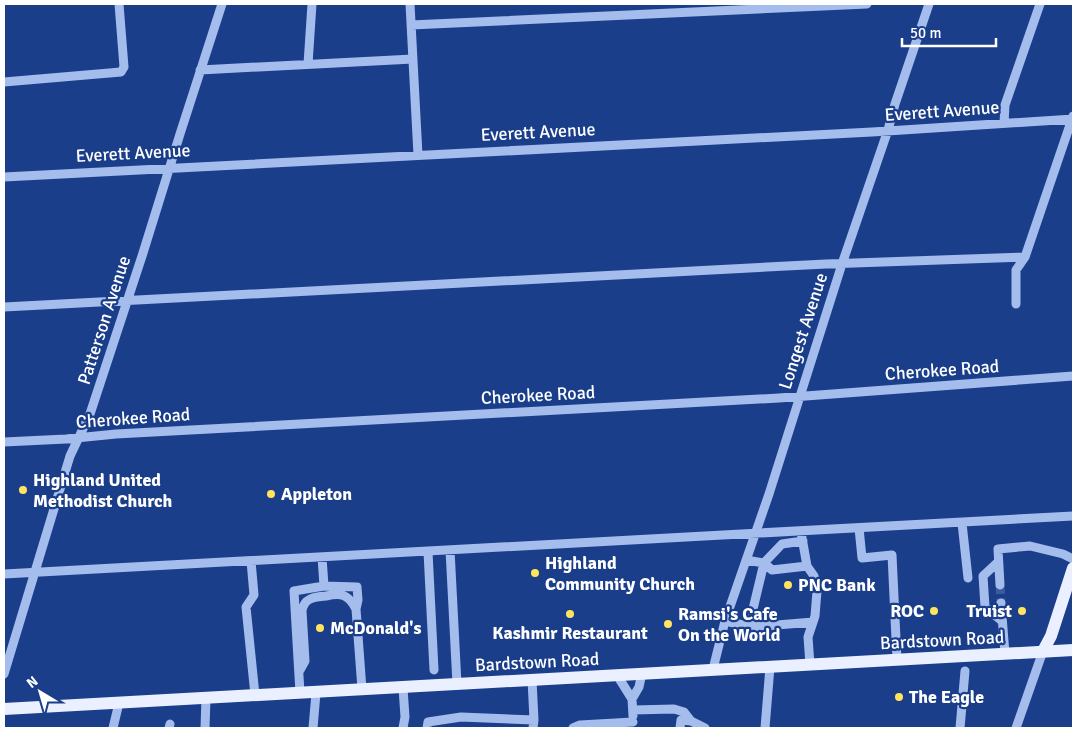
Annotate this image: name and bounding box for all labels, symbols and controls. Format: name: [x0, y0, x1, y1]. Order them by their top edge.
scale bar: [902, 15, 996, 47]
text: 50 m: [910, 24, 941, 42]
street label: Everett Avenue: [884, 96, 1000, 126]
street label: Everett Avenue: [480, 118, 596, 146]
street label: Everett Avenue: [75, 139, 191, 167]
street label: Patterson Avenue: [73, 253, 135, 387]
street label: Longest Avenue: [774, 270, 832, 392]
street label: Cherokee Road: [884, 355, 1000, 385]
street label: Cherokee Road: [480, 381, 596, 409]
street label: Cherokee Road: [75, 403, 191, 433]
place label: Highland United Methodist Church: [33, 469, 173, 512]
place label: Appleton: [281, 483, 352, 505]
marker: Highland United Methodist Church: [17, 484, 29, 496]
marker: Appleton: [265, 488, 277, 500]
place label: Highland Community Church: [545, 552, 695, 595]
marker: Highland Community Church: [529, 567, 541, 579]
place label: PNC Bank: [798, 574, 876, 596]
marker: PNC Bank: [782, 579, 794, 591]
place label: ROC: [890, 600, 924, 622]
place label: Truist: [967, 600, 1012, 622]
place label: Ramsi's Cafe On the World: [678, 603, 781, 646]
marker: ROC: [928, 605, 940, 617]
marker: Truist: [1016, 605, 1028, 617]
marker: Kashmir Restaurant: [564, 608, 576, 620]
place label: McDonald's: [330, 617, 421, 639]
marker: Ramsi's Cafe On the World: [662, 618, 674, 630]
marker: McDonald's: [314, 622, 326, 634]
place label: Kashmir Restaurant: [492, 622, 648, 644]
street label: Bardstown Road: [879, 626, 1005, 654]
street label: Bardstown Road: [474, 648, 600, 676]
north arrow: [15, 667, 65, 717]
text: N: [23, 672, 41, 692]
place label: The Eagle: [909, 686, 984, 708]
marker: The Eagle: [893, 691, 905, 703]

